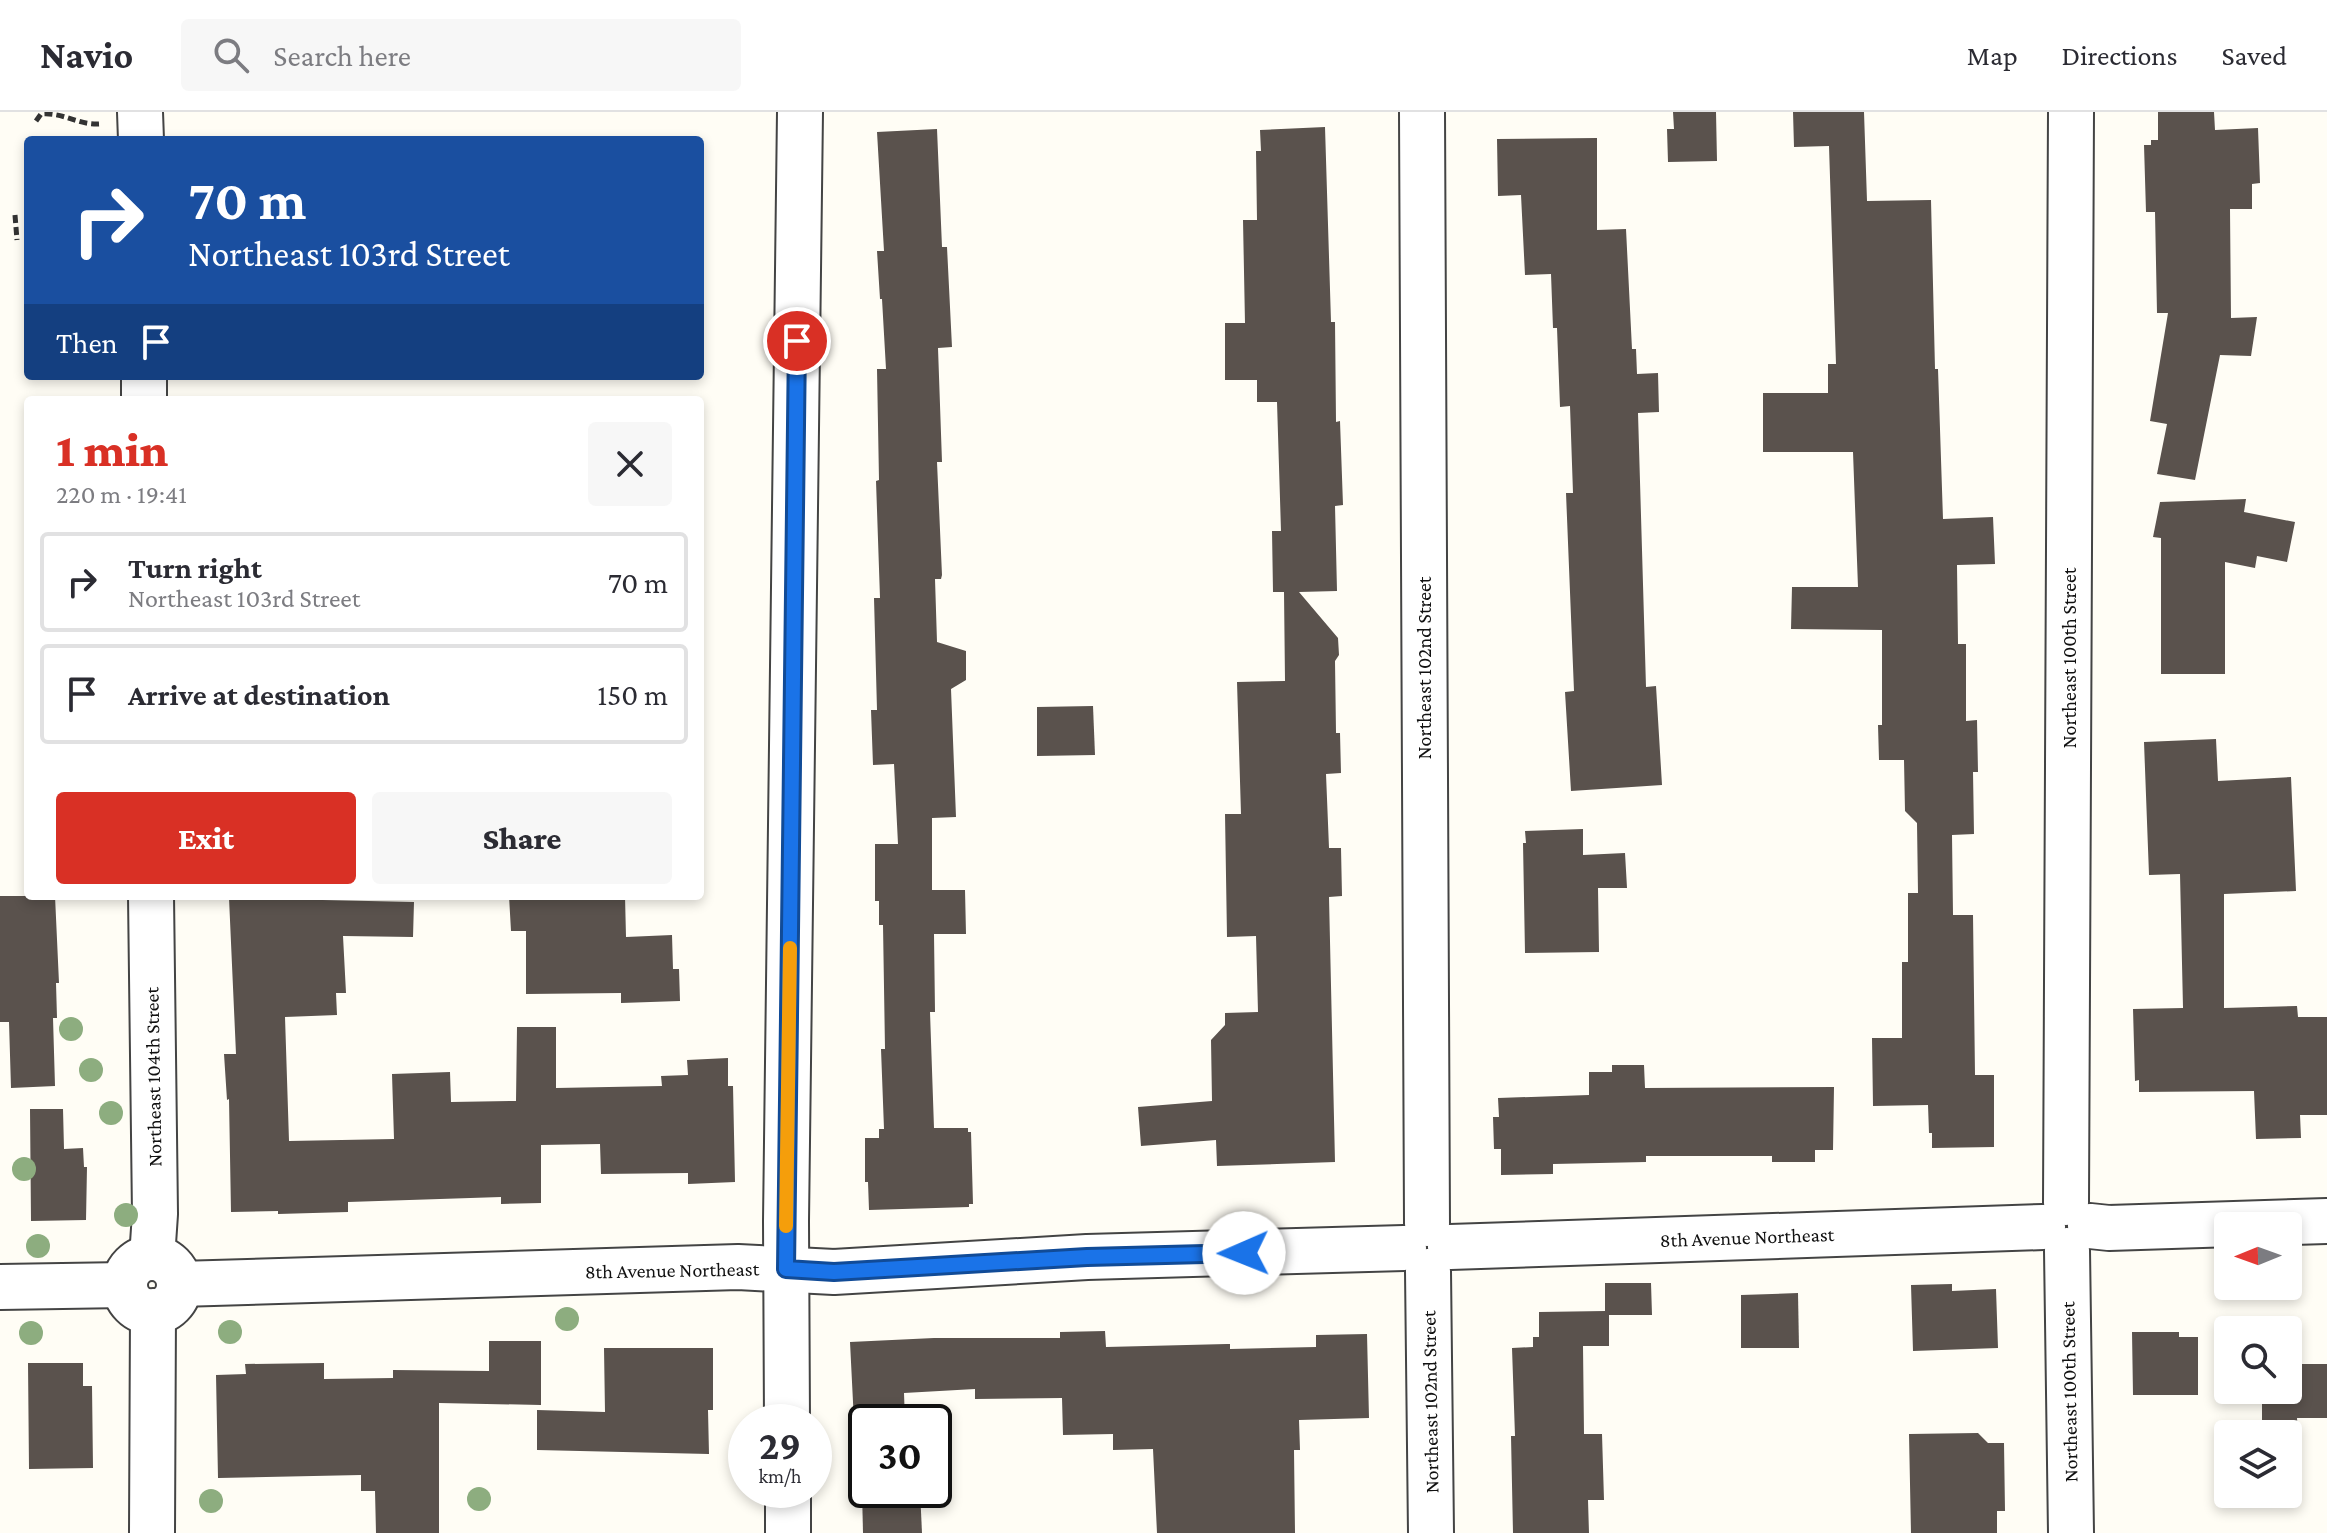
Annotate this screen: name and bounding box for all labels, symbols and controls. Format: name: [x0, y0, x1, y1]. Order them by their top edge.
search box: [181, 19, 741, 91]
icon: search: [209, 33, 253, 77]
text: Navio: [40, 34, 133, 76]
text: Search here: [273, 39, 411, 72]
text: Map: [1967, 40, 2018, 71]
text: Directions: [2062, 40, 2177, 71]
text: Saved: [2221, 40, 2287, 71]
icon: right: [56, 168, 160, 272]
text: 70 m: [188, 169, 307, 231]
text: Northeast 103rd Street: [188, 234, 510, 274]
pin: [763, 307, 831, 375]
icon: arrive: [775, 319, 819, 363]
icon: arrive: [134, 320, 178, 364]
text: Then: [56, 326, 118, 359]
button: close: [588, 422, 672, 506]
text: 1 min: [56, 423, 168, 476]
text: 220 m · 19:41: [56, 480, 187, 509]
text: Turn right: [128, 551, 262, 584]
icon: right: [60, 560, 104, 604]
text: 70 m: [608, 566, 668, 599]
street label: Northeast 100th Street: [2058, 567, 2080, 748]
street label: Northeast 102nd Street: [1413, 576, 1435, 759]
text: Northeast 103rd Street: [128, 584, 360, 613]
icon: arrive: [60, 672, 104, 716]
text: Arrive at destination: [128, 678, 390, 711]
text: 150 m: [597, 678, 668, 711]
button: Exit: [56, 792, 356, 884]
button: Share: [372, 792, 672, 884]
street label: Northeast 104th Street: [140, 987, 166, 1167]
position arrow: [1202, 1211, 1286, 1295]
north arrow: [2214, 1212, 2302, 1300]
map controls: [2214, 1212, 2302, 1508]
street label: 8th Avenue Northeast: [1659, 1223, 1835, 1251]
street label: 8th Avenue Northeast: [585, 1257, 760, 1283]
street label: Northeast 100th Street: [2056, 1301, 2082, 1483]
street label: Northeast 102nd Street: [1417, 1310, 1443, 1494]
button: search: [2214, 1316, 2302, 1404]
speed limit sign: 30: [848, 1404, 952, 1508]
button: layers: [2214, 1420, 2302, 1508]
text: 29: [759, 1423, 801, 1468]
text: km/h: [758, 1465, 802, 1487]

